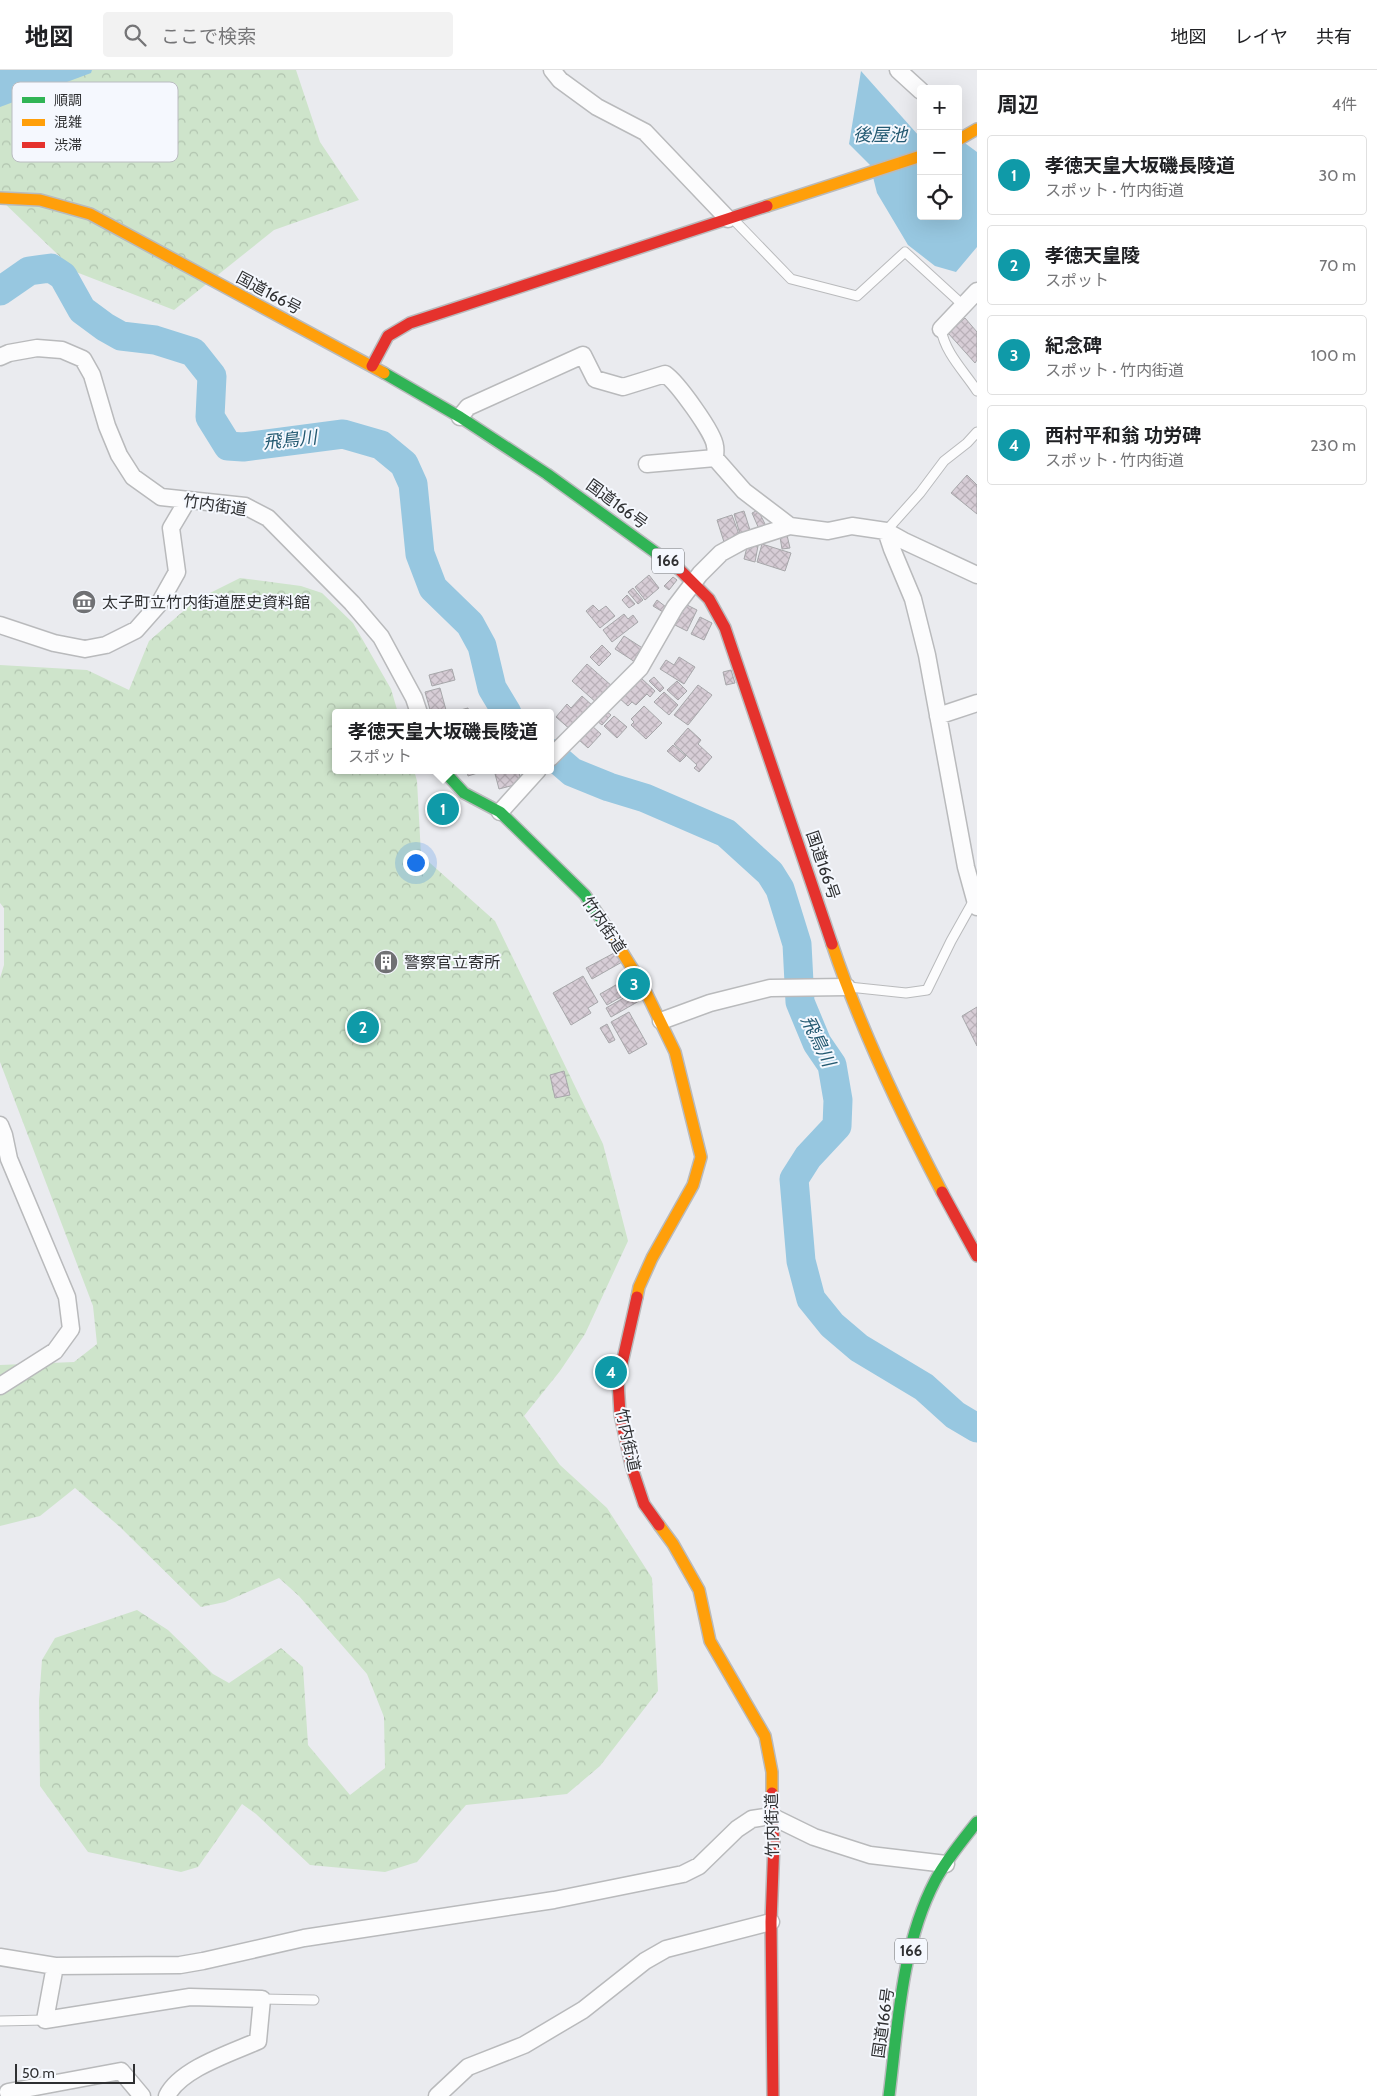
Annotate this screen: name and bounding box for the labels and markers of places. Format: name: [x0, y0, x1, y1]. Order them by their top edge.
museum icon: 太子町立竹内街道歴史資料館: [71, 589, 97, 615]
place label: 太子町立竹内街道歴史資料館: [102, 593, 310, 612]
pin: 1: [427, 790, 459, 828]
building icon: 警察官立寄所: [373, 949, 399, 975]
place label: 警察官立寄所: [404, 953, 500, 972]
pin: 3: [618, 965, 650, 1003]
pin: 2: [347, 1008, 379, 1046]
pin: 4: [595, 1353, 627, 1391]

